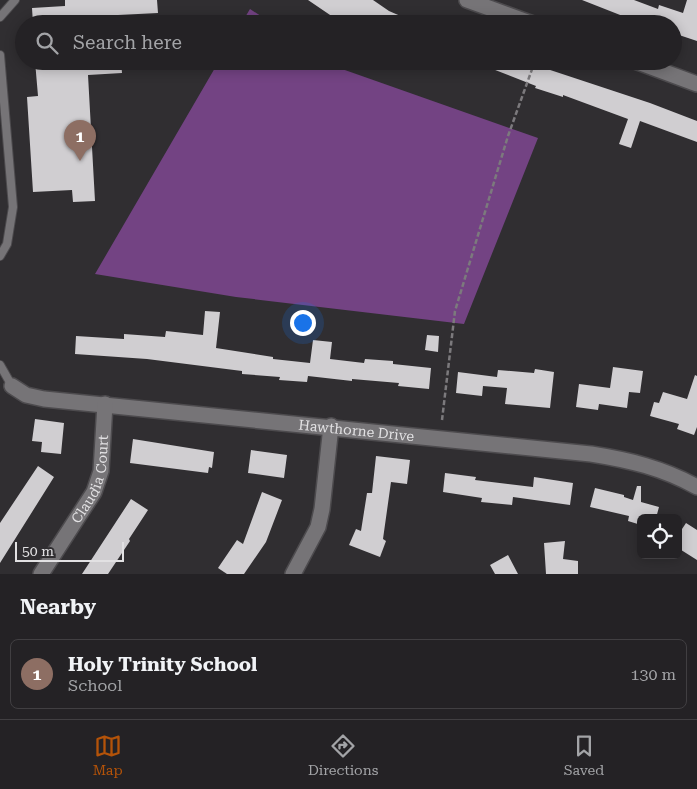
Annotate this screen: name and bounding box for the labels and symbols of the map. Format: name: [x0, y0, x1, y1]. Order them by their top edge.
pin: 1: [64, 120, 96, 161]
your location: [290, 310, 316, 336]
street label: Hawthorne Drive: [298, 417, 415, 444]
street label: Claudia Court: [68, 434, 111, 526]
scale bar: [15, 539, 124, 562]

